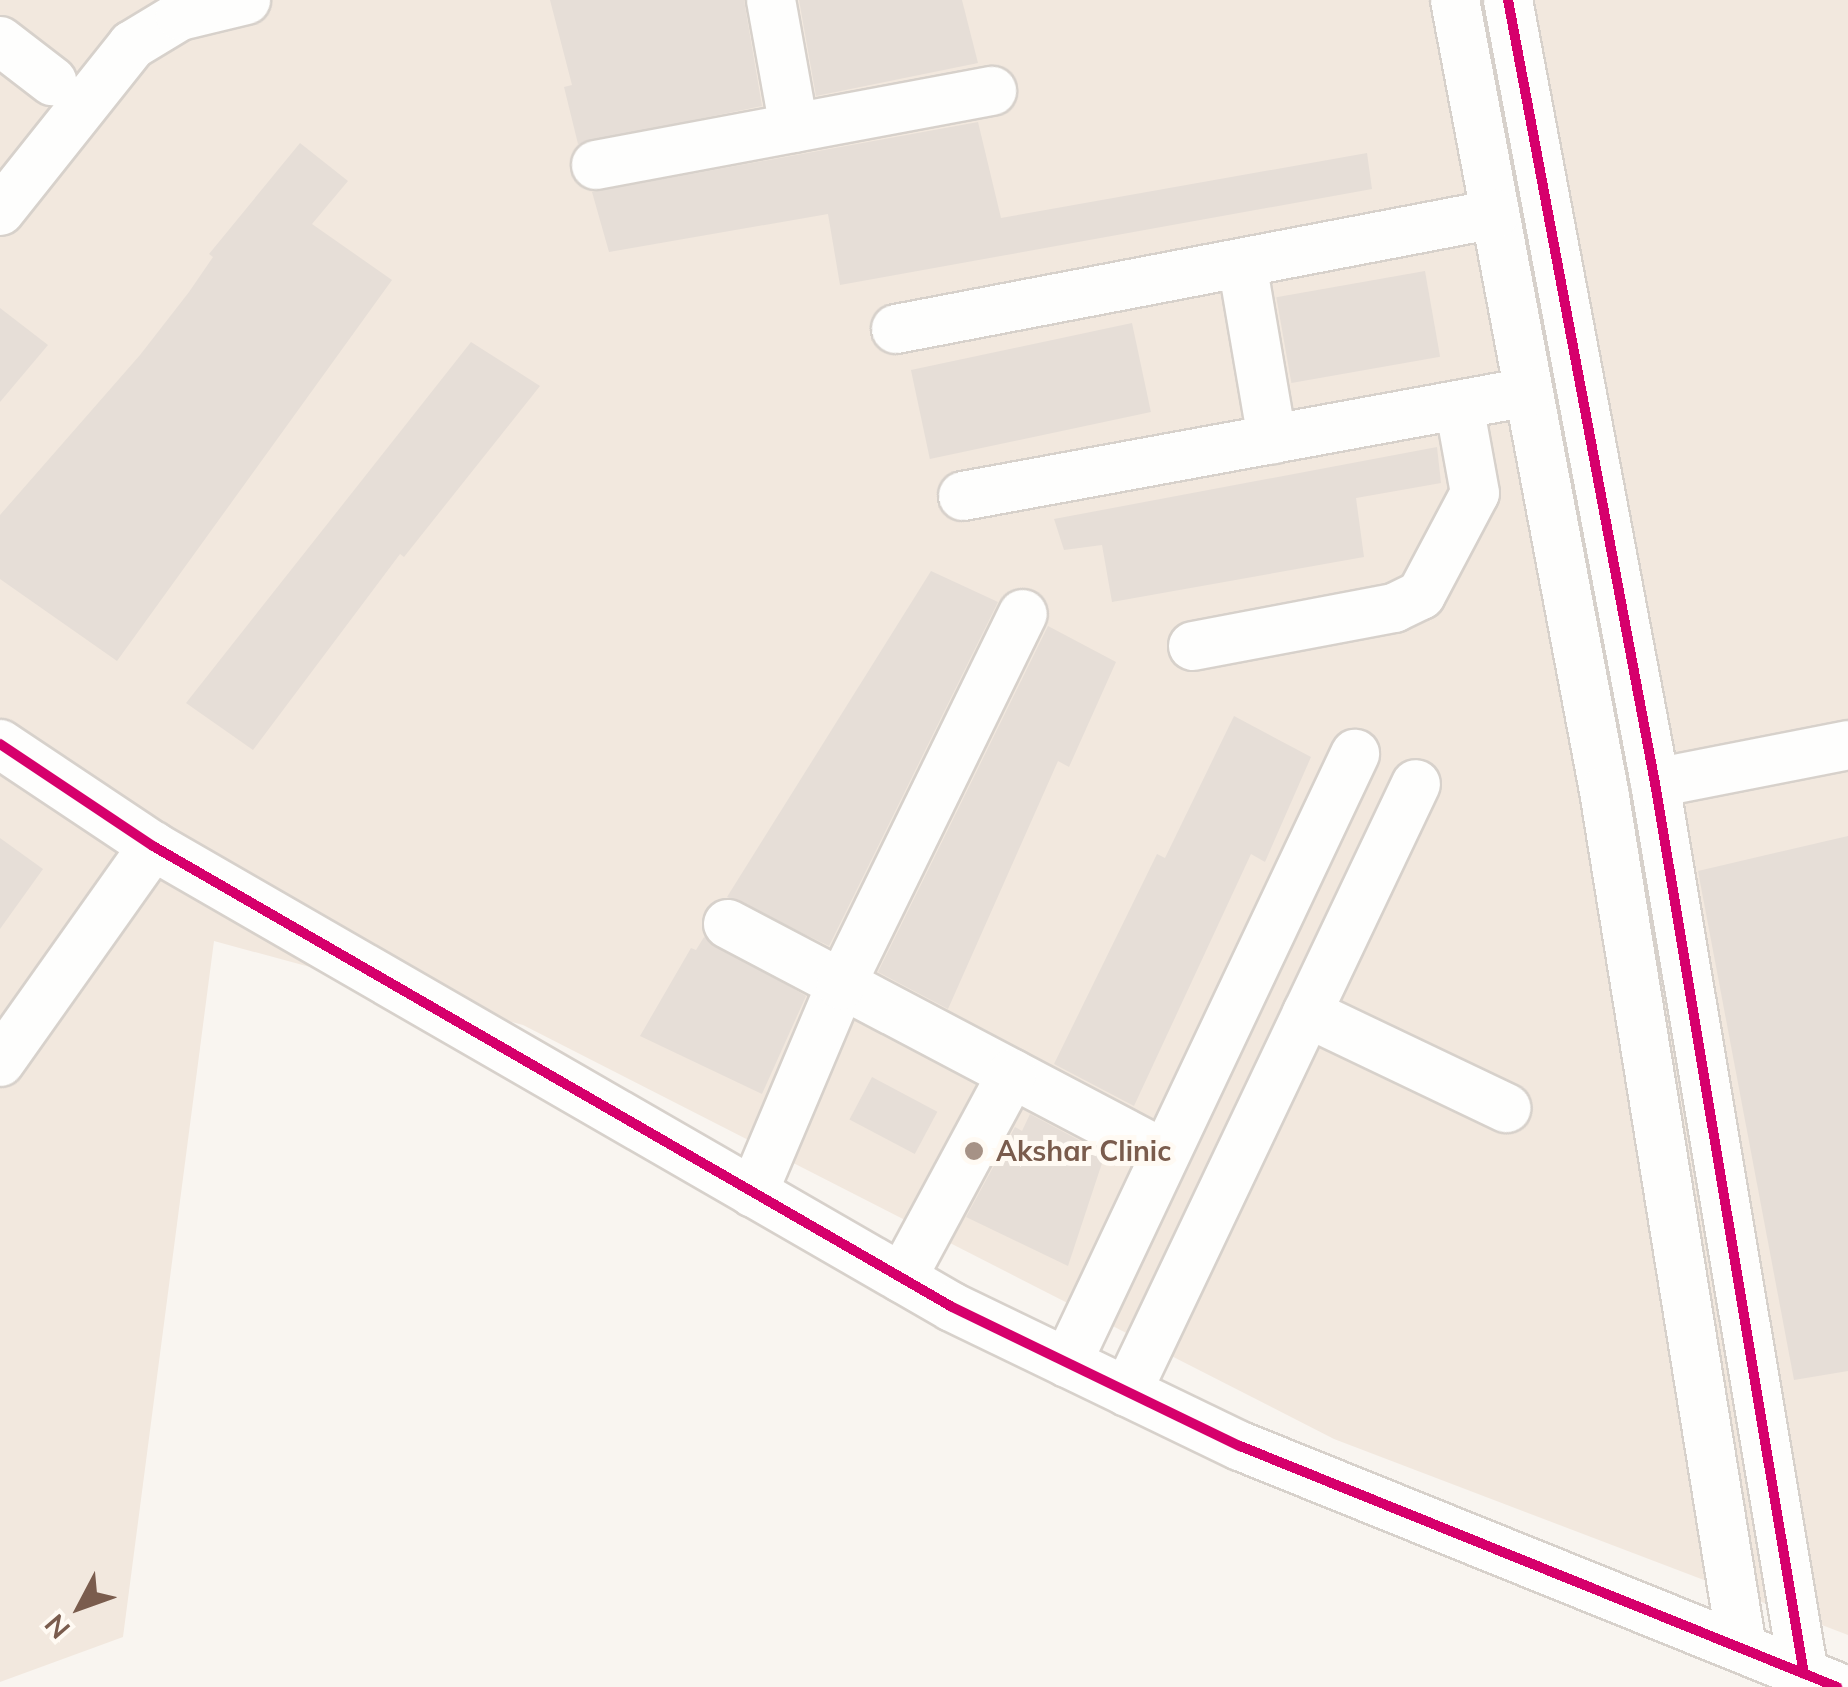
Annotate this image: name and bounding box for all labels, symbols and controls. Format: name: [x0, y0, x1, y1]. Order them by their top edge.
place label: Akshar Clinic: [996, 1134, 1171, 1168]
marker: Akshar Clinic: [961, 1138, 987, 1164]
north arrow: [30, 1557, 130, 1657]
text: N: [37, 1608, 77, 1646]

